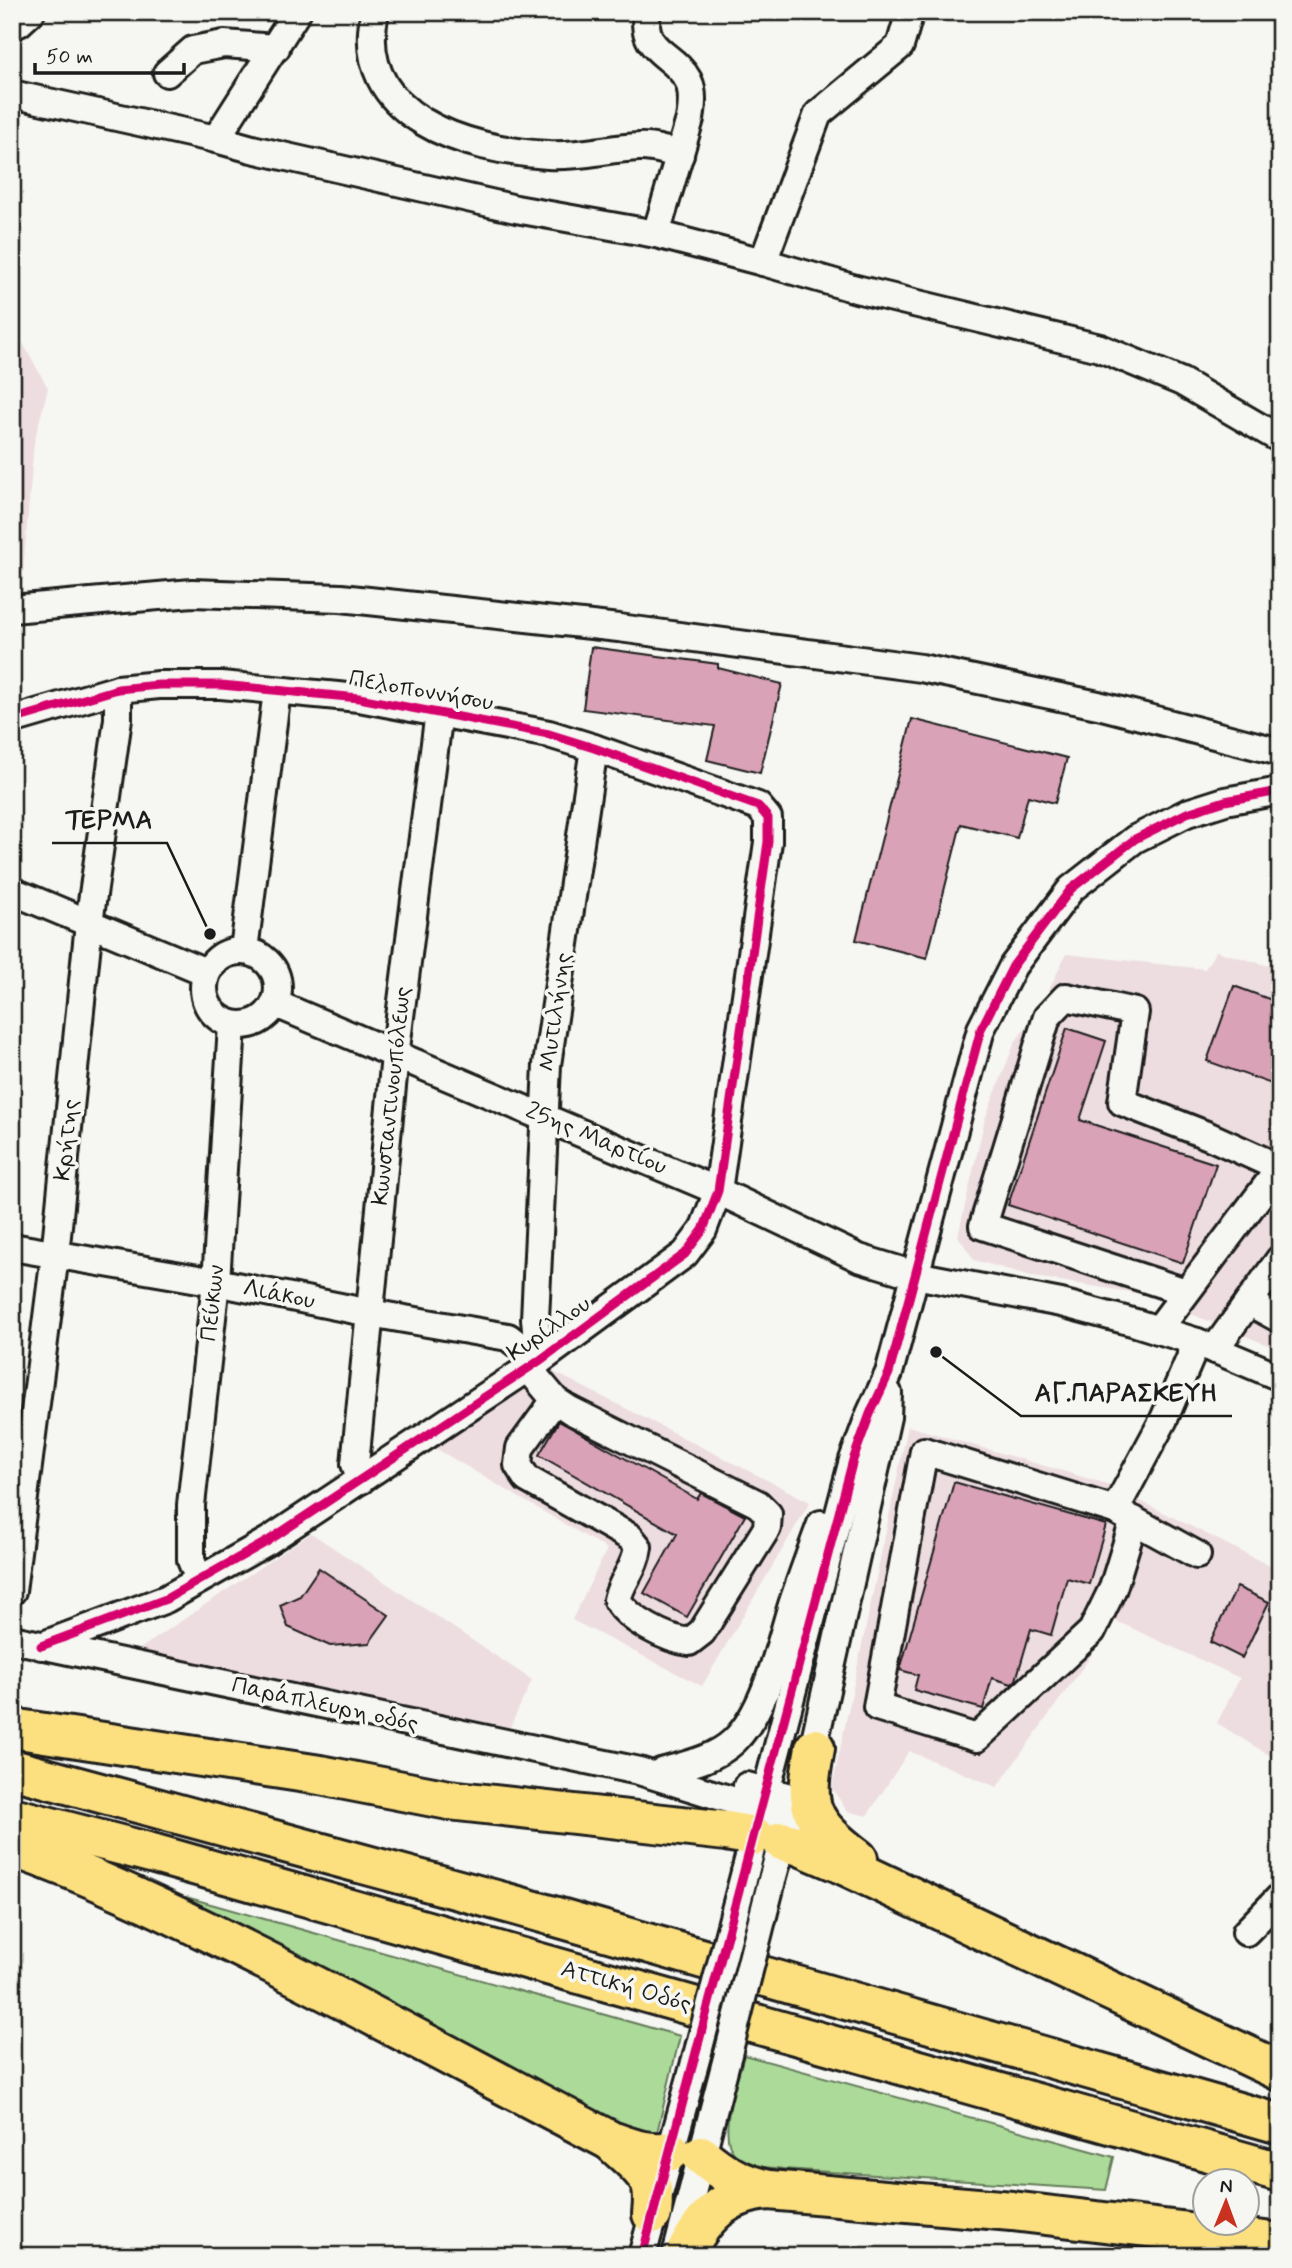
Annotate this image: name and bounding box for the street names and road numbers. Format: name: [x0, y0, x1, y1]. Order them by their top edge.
street label: Πελοποννήσου: [346, 663, 496, 719]
street label: Μυτιλήνης: [532, 951, 580, 1073]
street label: Κωνσταντινουπόλεως: [365, 985, 419, 1207]
street label: 25ης Μαρτίου: [521, 1095, 671, 1183]
street label: Κρήτης: [47, 1098, 87, 1182]
street label: Πεύκων: [194, 1263, 232, 1343]
street label: Λιάκου: [240, 1273, 318, 1317]
street label: Κυρίλλου: [501, 1289, 597, 1369]
street label: Παράπλευρη οδός: [229, 1670, 421, 1740]
street label: Αττική Οδός: [557, 1954, 695, 2020]

